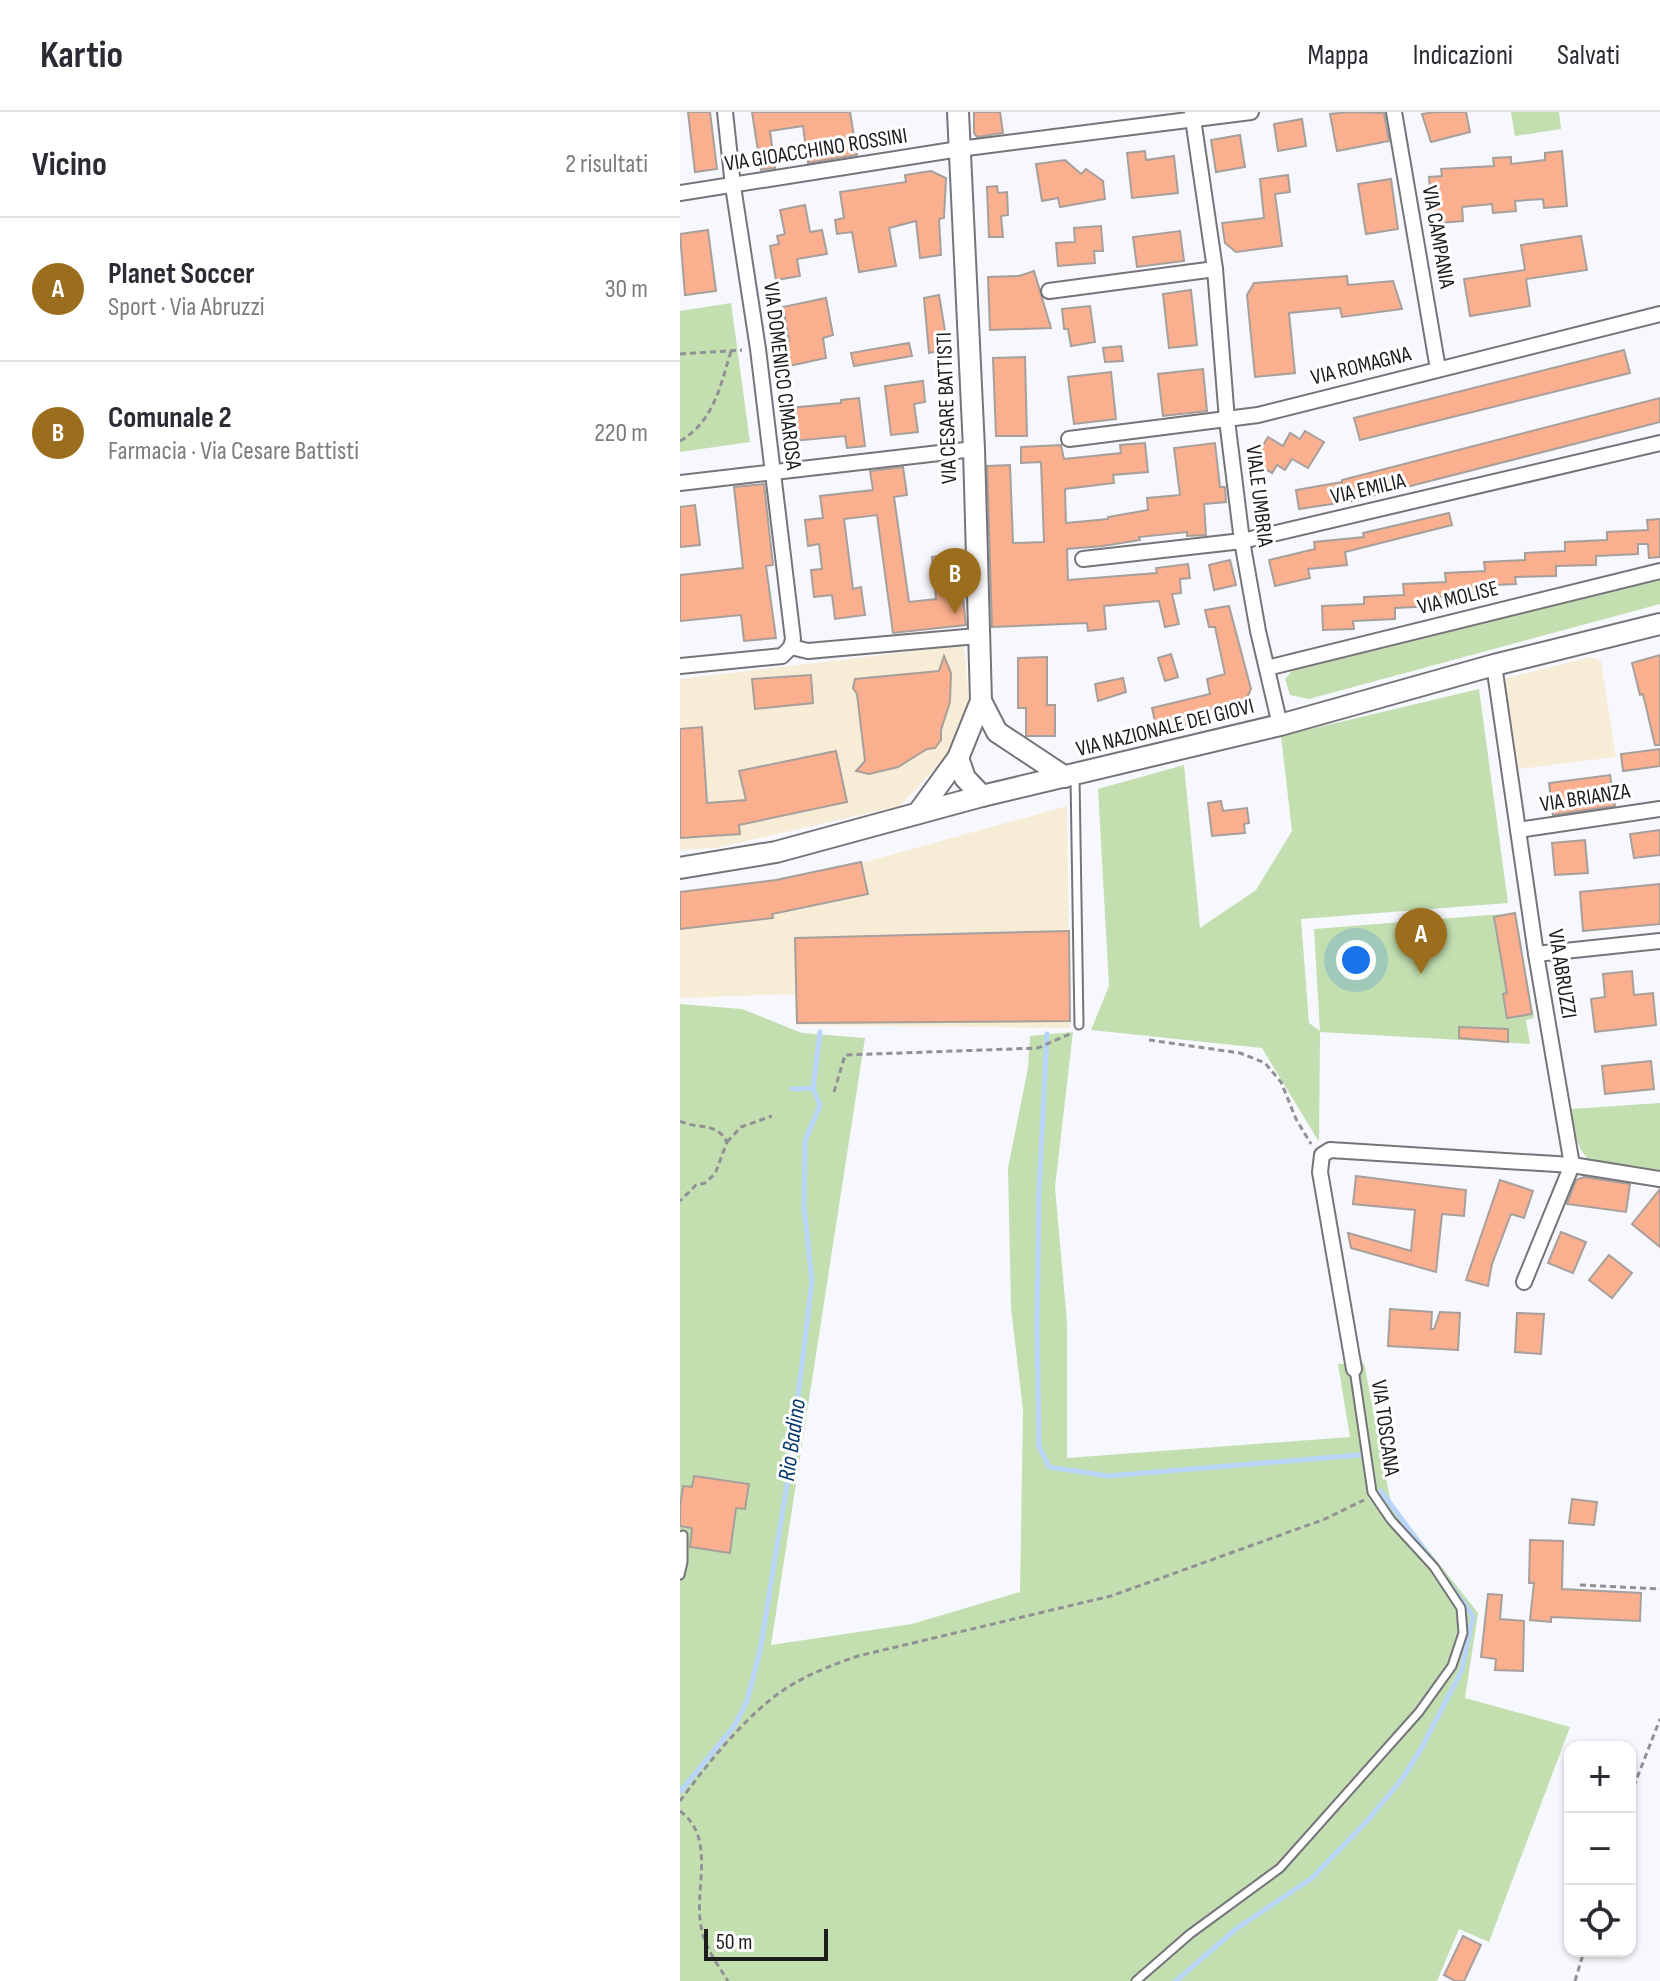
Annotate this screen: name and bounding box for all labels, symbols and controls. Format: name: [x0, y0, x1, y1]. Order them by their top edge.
text: Kartio: [40, 33, 123, 78]
text: Mappa: [1308, 39, 1369, 72]
text: Indicazioni: [1413, 39, 1513, 72]
text: Salvati: [1557, 39, 1620, 72]
street label: VIA GIOACCHINO ROSSINI: [723, 122, 909, 178]
text: Vicino: [32, 144, 107, 185]
text: 2 risultati: [565, 149, 648, 180]
street label: VIA CAMPANIA: [1416, 184, 1460, 291]
text: Planet Soccer: [108, 256, 254, 292]
text: A: [52, 274, 64, 305]
text: 30 m: [605, 274, 648, 305]
street label: VIA DOMENICO CIMAROSA: [757, 281, 807, 472]
text: Sport · Via Abruzzi: [108, 292, 265, 323]
street label: VIA CESARE BATTISTI: [931, 332, 963, 484]
street label: VIA ROMAGNA: [1308, 340, 1414, 391]
text: Comunale 2: [108, 400, 232, 436]
text: B: [52, 418, 64, 449]
text: 220 m: [594, 418, 648, 449]
text: Farmacia · Via Cesare Battisti: [108, 436, 359, 467]
street label: VIALE UMBRIA: [1239, 444, 1279, 549]
street label: VIA EMILIA: [1328, 467, 1409, 511]
pin: B: [929, 548, 981, 614]
street label: VIA MOLISE: [1415, 575, 1501, 621]
street label: VIA NAZIONALE DEI GIOVI: [1073, 693, 1257, 763]
street label: VIA BRIANZA: [1538, 777, 1633, 818]
pin: A: [1395, 908, 1447, 974]
street label: VIA ABRUZZI: [1542, 927, 1582, 1021]
your location: [1336, 940, 1376, 980]
street label: VIA TOSCANA: [1365, 1378, 1405, 1478]
water label: Rio Badino: [772, 1397, 812, 1483]
map controls: [1564, 1741, 1636, 1957]
button: +: [1564, 1741, 1636, 1813]
button: −: [1564, 1813, 1636, 1885]
button: locate: [1564, 1885, 1636, 1957]
scale bar: [704, 1925, 828, 1961]
text: 50 m: [716, 1929, 752, 1956]

